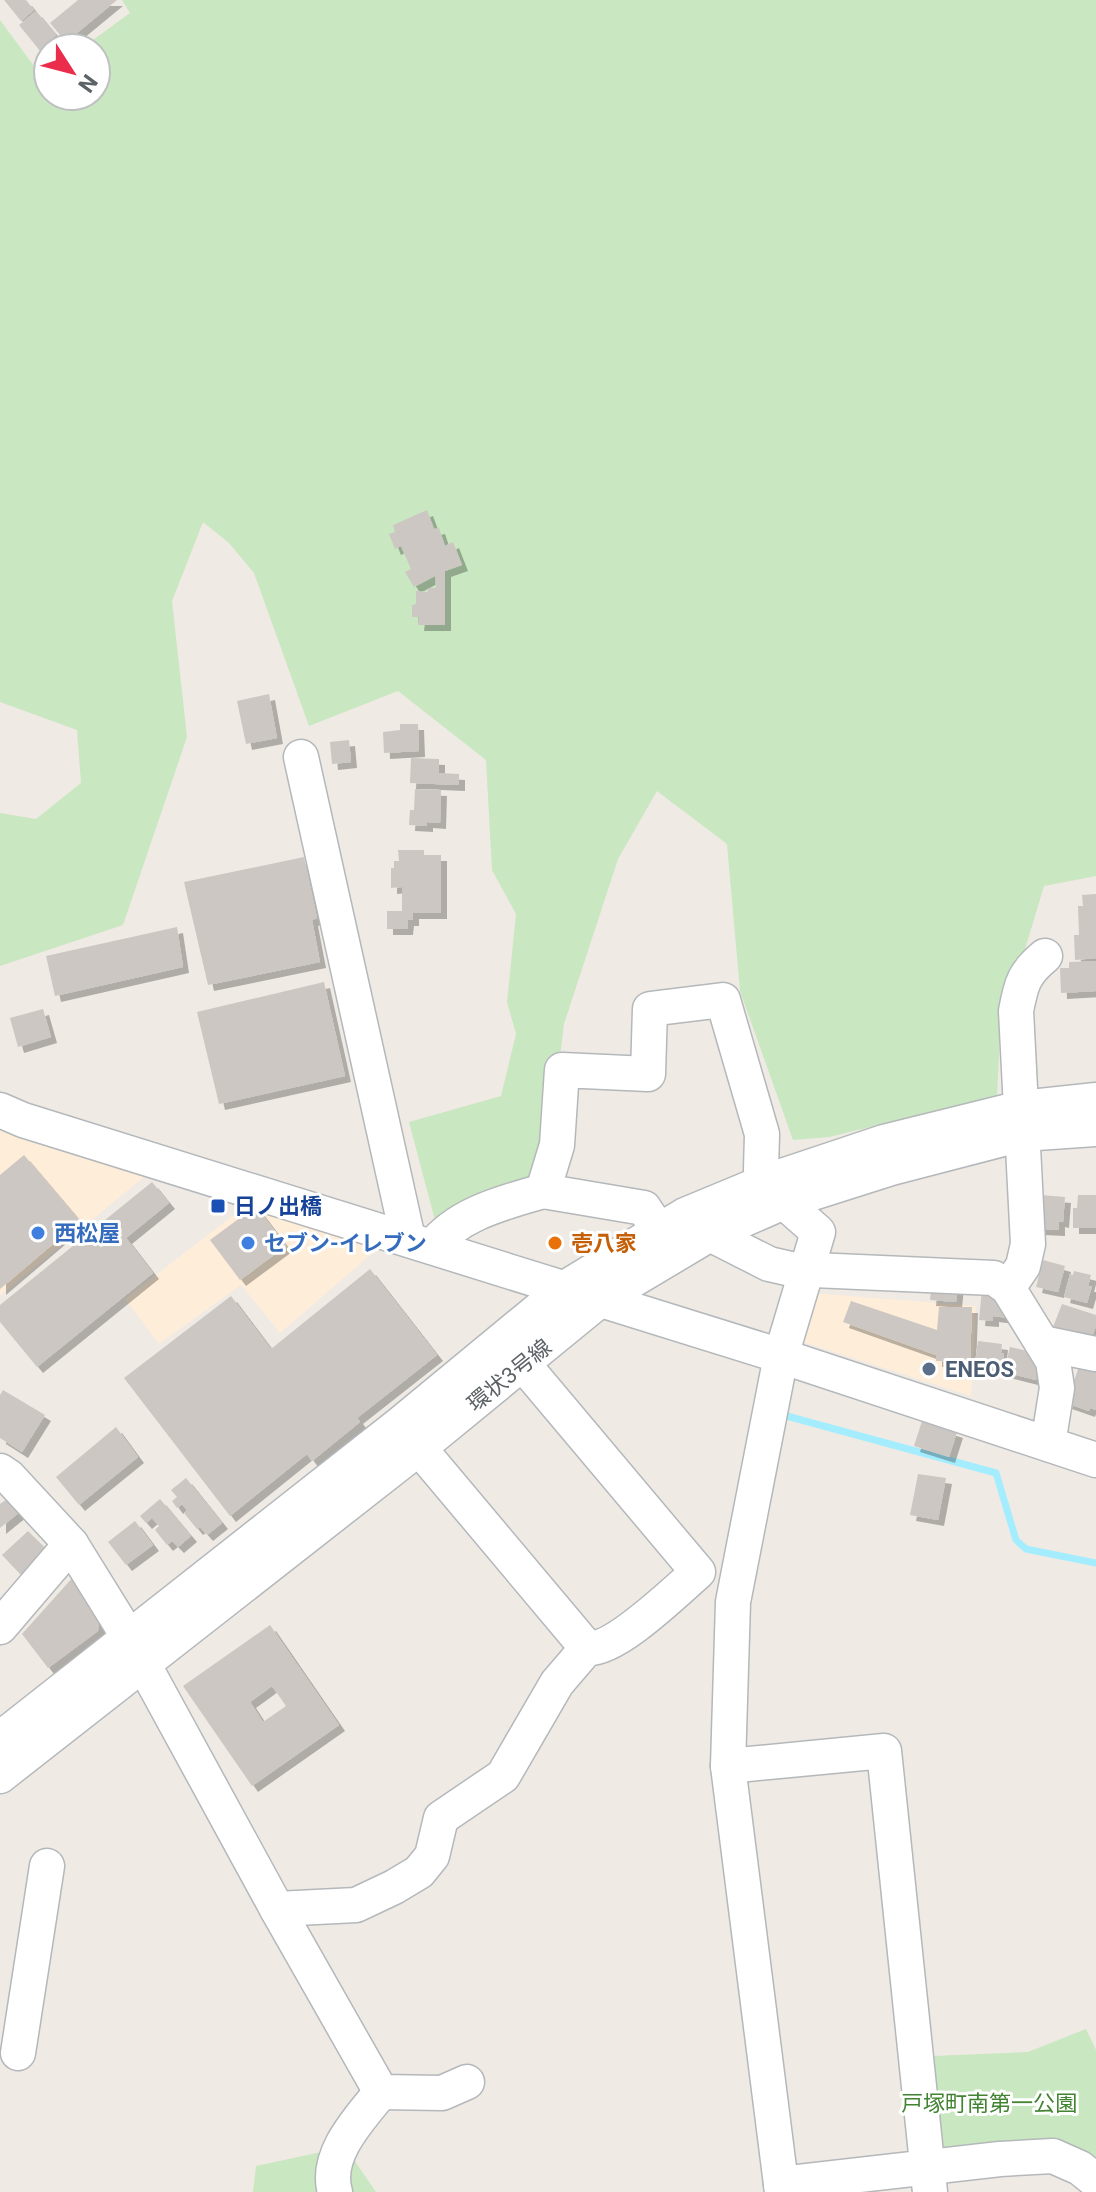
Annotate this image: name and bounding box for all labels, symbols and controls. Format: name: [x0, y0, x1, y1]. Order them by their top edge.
north arrow: [32, 32, 112, 112]
text: N: [73, 70, 102, 97]
place label: 日ノ出橋: [234, 1194, 322, 1219]
marker: 日ノ出橋: [209, 1197, 227, 1215]
place label: 西松屋: [54, 1221, 120, 1246]
marker: 西松屋: [29, 1224, 47, 1242]
place label: セブン-イレブン: [264, 1231, 427, 1256]
place label: 壱八家: [571, 1231, 637, 1256]
marker: セブン-イレブン: [239, 1234, 257, 1252]
marker: 壱八家: [546, 1234, 564, 1252]
street label: 環状3号線: [462, 1334, 556, 1417]
place label: ENEOS: [945, 1357, 1014, 1382]
marker: ENEOS: [920, 1360, 938, 1378]
park label: 戸塚町南第一公園: [901, 2091, 1077, 2116]

